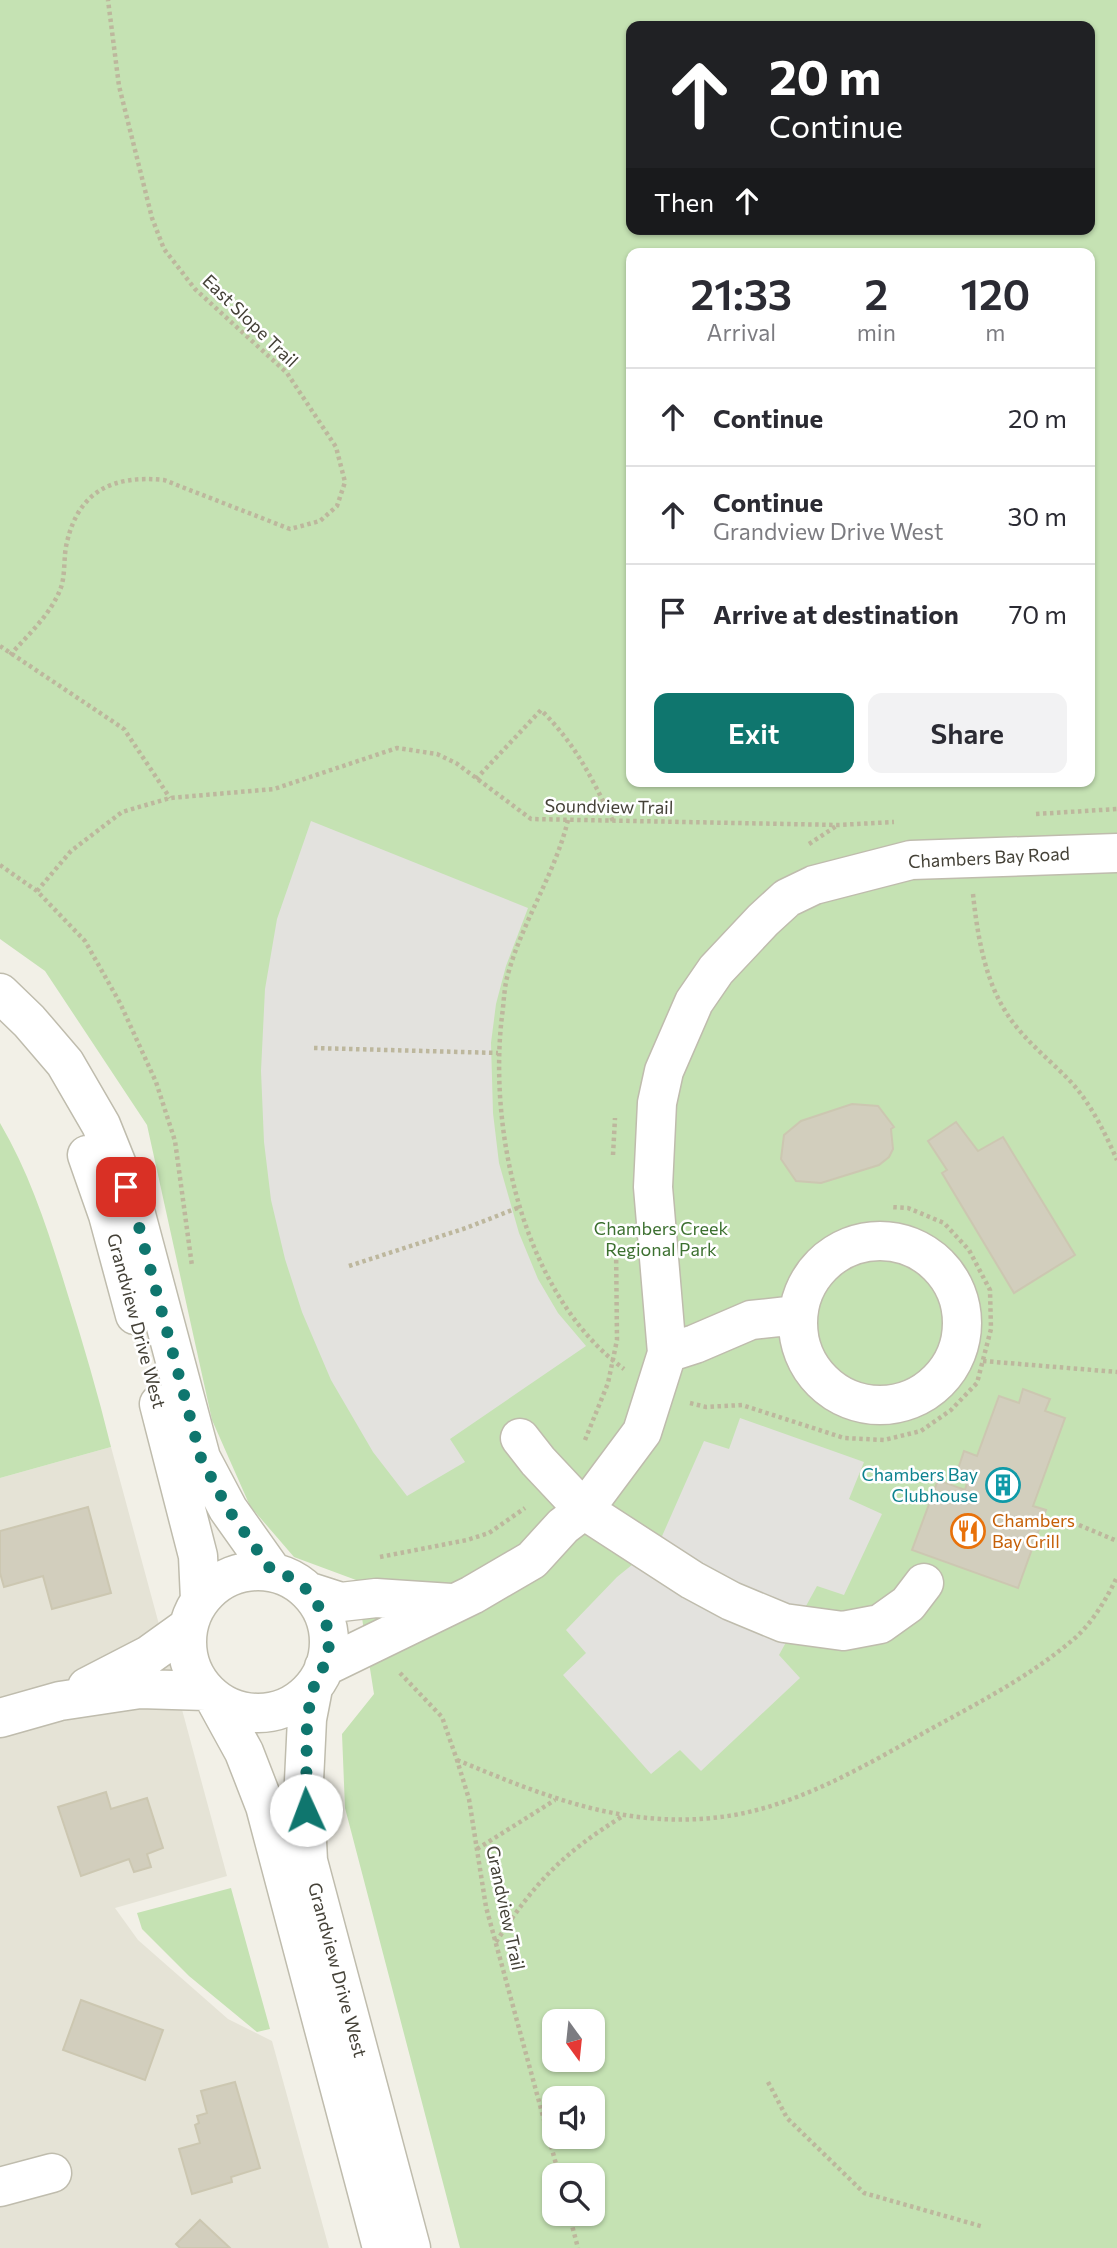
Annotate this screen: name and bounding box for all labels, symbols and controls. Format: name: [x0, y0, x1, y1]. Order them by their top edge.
text: 20 m: [769, 45, 881, 105]
icon: ahead: [654, 49, 745, 140]
text: Continue: [769, 105, 903, 145]
icon: ahead: [728, 182, 766, 220]
text: Then: [654, 186, 714, 217]
text: 21:33: [691, 267, 792, 319]
text: 2: [864, 267, 888, 319]
text: 120: [960, 267, 1030, 319]
street label: East Slope Trail: [198, 269, 303, 371]
text: Arrival: [707, 318, 776, 346]
text: min: [857, 318, 896, 346]
text: m: [985, 318, 1005, 346]
icon: ahead: [654, 398, 692, 436]
text: Continue: [713, 402, 823, 433]
text: 20 m: [1008, 402, 1067, 433]
text: Continue: [713, 486, 823, 517]
icon: ahead: [654, 496, 692, 534]
text: 30 m: [1008, 500, 1067, 531]
text: Grandview Drive West: [713, 517, 943, 545]
icon: arrive: [654, 594, 692, 632]
text: Arrive at destination: [713, 598, 959, 629]
text: 70 m: [1009, 598, 1067, 629]
button: Exit: [654, 693, 854, 773]
button: Share: [868, 693, 1067, 773]
street label: Soundview Trail: [544, 794, 674, 818]
street label: Chambers Bay Road: [907, 842, 1070, 872]
pin: [96, 1157, 156, 1217]
icon: arrive: [107, 1168, 145, 1206]
park label: Chambers Creek Regional Park: [594, 1217, 728, 1260]
street label: Grandview Drive West: [103, 1231, 171, 1411]
place label: Chambers Bay Clubhouse: [861, 1463, 978, 1506]
building icon: Chambers Bay Clubhouse: [984, 1466, 1022, 1504]
place label: Chambers Bay Grill: [992, 1509, 1075, 1552]
restaurant icon: Chambers Bay Grill: [949, 1512, 987, 1550]
position arrow: [269, 1773, 343, 1847]
street label: Grandview Trail: [482, 1843, 530, 1972]
street label: Grandview Drive West: [304, 1880, 372, 2060]
north arrow: [542, 2009, 606, 2072]
map controls: [542, 2009, 605, 2226]
button: sound: [542, 2086, 605, 2149]
button: search: [542, 2163, 605, 2226]

